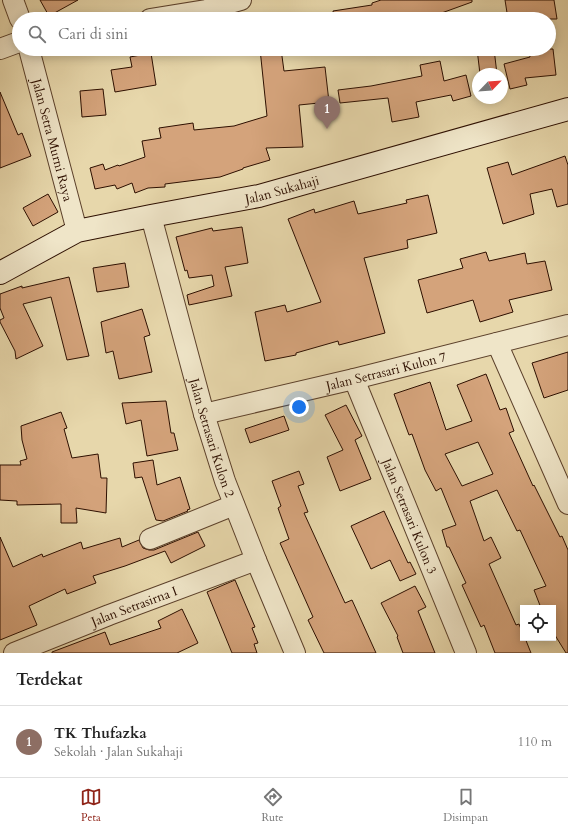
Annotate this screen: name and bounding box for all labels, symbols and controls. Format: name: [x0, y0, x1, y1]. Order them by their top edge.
search box: [12, 12, 556, 56]
icon: search: [26, 23, 48, 45]
text: Cari di sini: [58, 24, 128, 44]
north arrow: [472, 68, 508, 104]
street label: Jalan Setra Murni Raya: [27, 75, 77, 204]
pin: 1: [314, 96, 340, 129]
street label: Jalan Sukahaji: [242, 171, 322, 209]
street label: Jalan Setrasari Kulon 7: [322, 348, 449, 396]
street label: Jalan Setrasari Kulon 2: [184, 375, 239, 500]
your location: [289, 397, 309, 417]
street label: Jalan Setrasari Kulon 3: [377, 454, 441, 577]
street label: Jalan Setrasirna I: [87, 582, 180, 632]
map controls: [520, 605, 556, 641]
button: locate: [520, 605, 556, 641]
text: Terdekat: [16, 668, 82, 691]
text: TK Thufazka: [54, 723, 147, 743]
text: 1: [26, 733, 32, 751]
text: 110 m: [518, 733, 552, 751]
text: Sekolah · Jalan Sukahaji: [54, 743, 183, 761]
tab: Peta: [80, 786, 102, 825]
tab: Rute: [261, 786, 284, 825]
tab: Disimpan: [443, 786, 488, 825]

